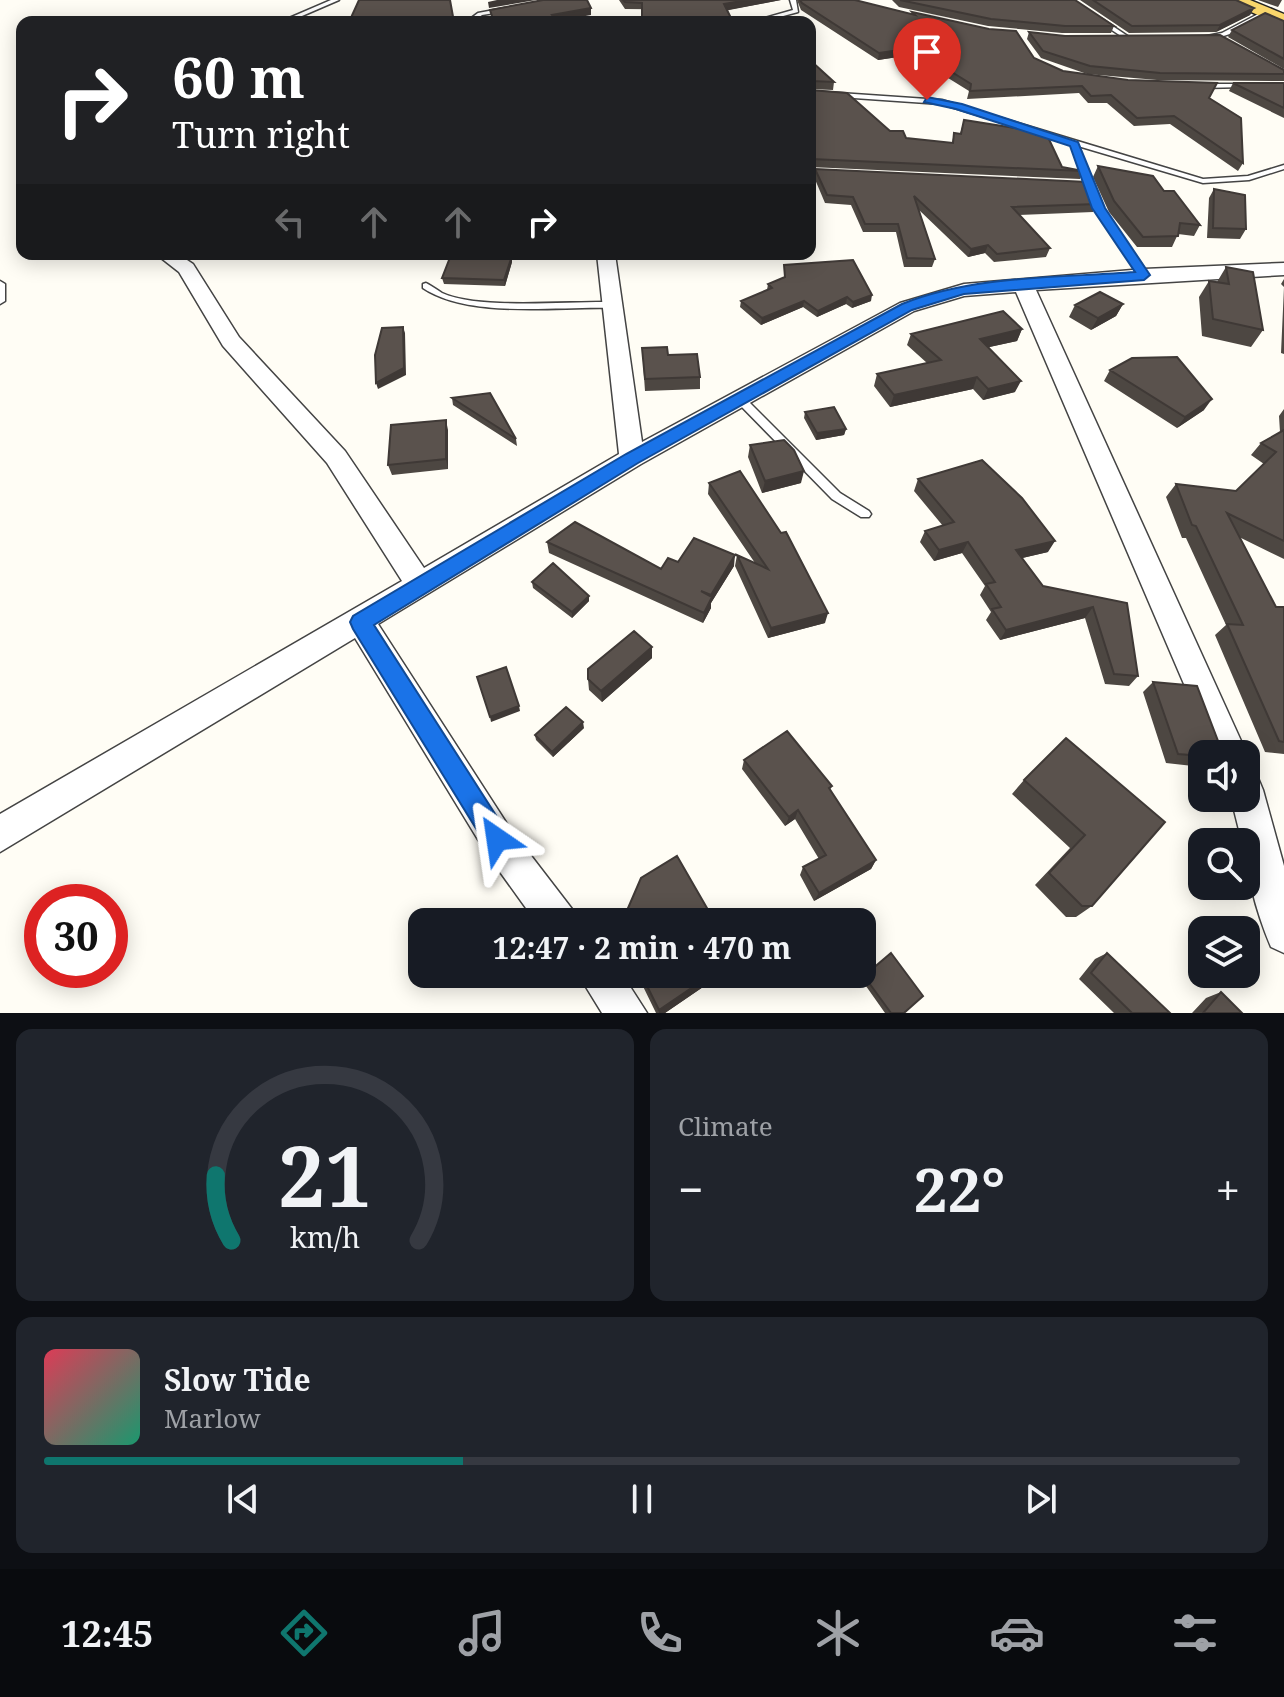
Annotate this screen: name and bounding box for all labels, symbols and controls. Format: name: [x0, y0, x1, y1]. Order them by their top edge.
pin: [893, 18, 961, 100]
icon: arrive: [905, 30, 949, 74]
text: 60 m: [172, 38, 305, 114]
icon: right: [40, 48, 144, 152]
text: Turn right: [172, 110, 350, 159]
icon: left: [268, 200, 312, 244]
icon: ahead: [352, 200, 396, 244]
icon: ahead: [436, 200, 480, 244]
icon: right: [520, 200, 564, 244]
map controls: [1188, 740, 1260, 988]
button: sound: [1188, 740, 1260, 812]
position arrow: [455, 797, 539, 881]
button: search: [1188, 828, 1260, 900]
speed limit sign: 30: [24, 884, 128, 988]
button: layers: [1188, 916, 1260, 988]
text: 12:47 · 2 min · 470 m: [493, 927, 791, 968]
text: Climate: [678, 1108, 773, 1144]
text: 21: [278, 1118, 372, 1231]
text: 22°: [914, 1148, 1005, 1230]
text: −: [678, 1159, 703, 1219]
text: +: [1215, 1159, 1240, 1219]
text: km/h: [290, 1217, 360, 1256]
text: Slow Tide: [164, 1359, 311, 1400]
text: Marlow: [164, 1400, 261, 1436]
icon: previous: [221, 1477, 265, 1521]
icon: pause: [620, 1477, 664, 1521]
icon: next: [1019, 1477, 1063, 1521]
icon: directions: [276, 1605, 332, 1661]
icon: music: [454, 1605, 510, 1661]
icon: phone: [632, 1605, 688, 1661]
icon: climate: [810, 1605, 866, 1661]
icon: car: [989, 1605, 1045, 1661]
icon: filters: [1167, 1605, 1223, 1661]
text: 12:45: [61, 1609, 153, 1658]

